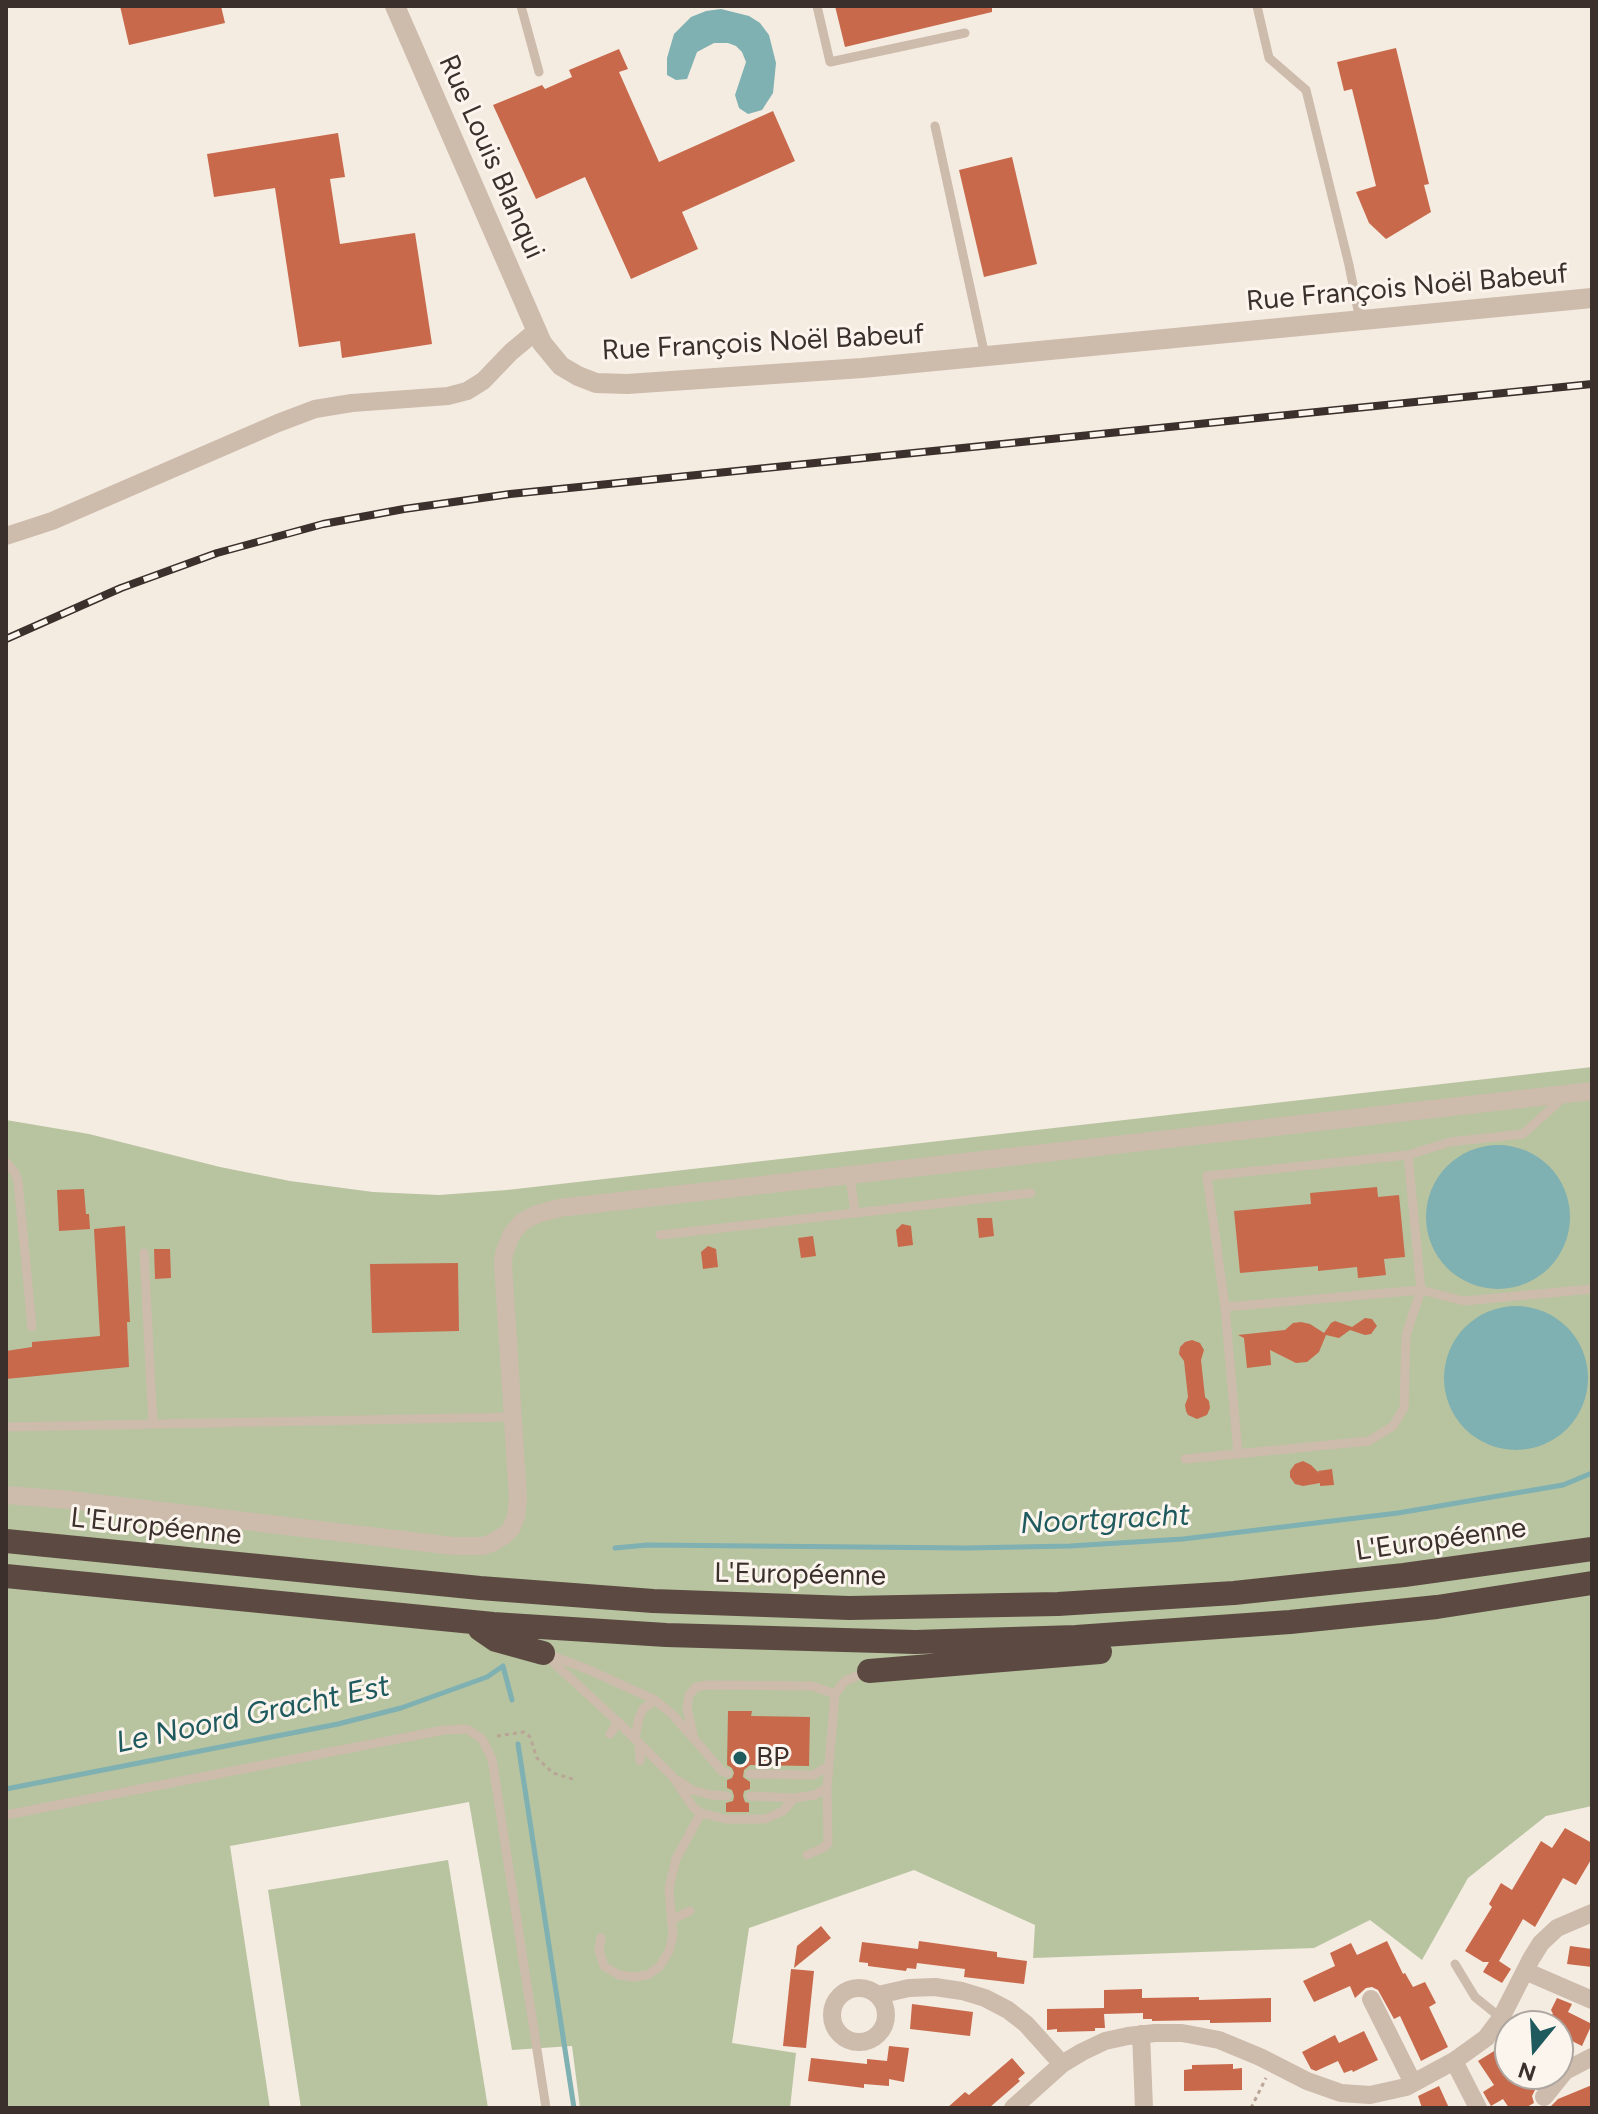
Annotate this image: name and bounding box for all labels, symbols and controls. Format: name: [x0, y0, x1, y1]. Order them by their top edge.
street label: Rue Louis Blanqui: [431, 50, 551, 264]
street label: Rue François Noël Babeuf: [1245, 257, 1569, 319]
street label: Rue François Noël Babeuf: [601, 318, 925, 368]
water label: Noortgracht: [1019, 1498, 1191, 1542]
street label: L'Européenne: [69, 1501, 243, 1553]
street label: L'Européenne: [1354, 1511, 1528, 1569]
street label: L'Européenne: [714, 1557, 886, 1593]
water label: Le Noord Gracht Est: [113, 1668, 393, 1762]
place label: BP: [756, 1741, 789, 1775]
marker: BP: [731, 1749, 749, 1767]
north arrow: [1494, 2010, 1574, 2090]
text: N: [1515, 2056, 1539, 2087]

